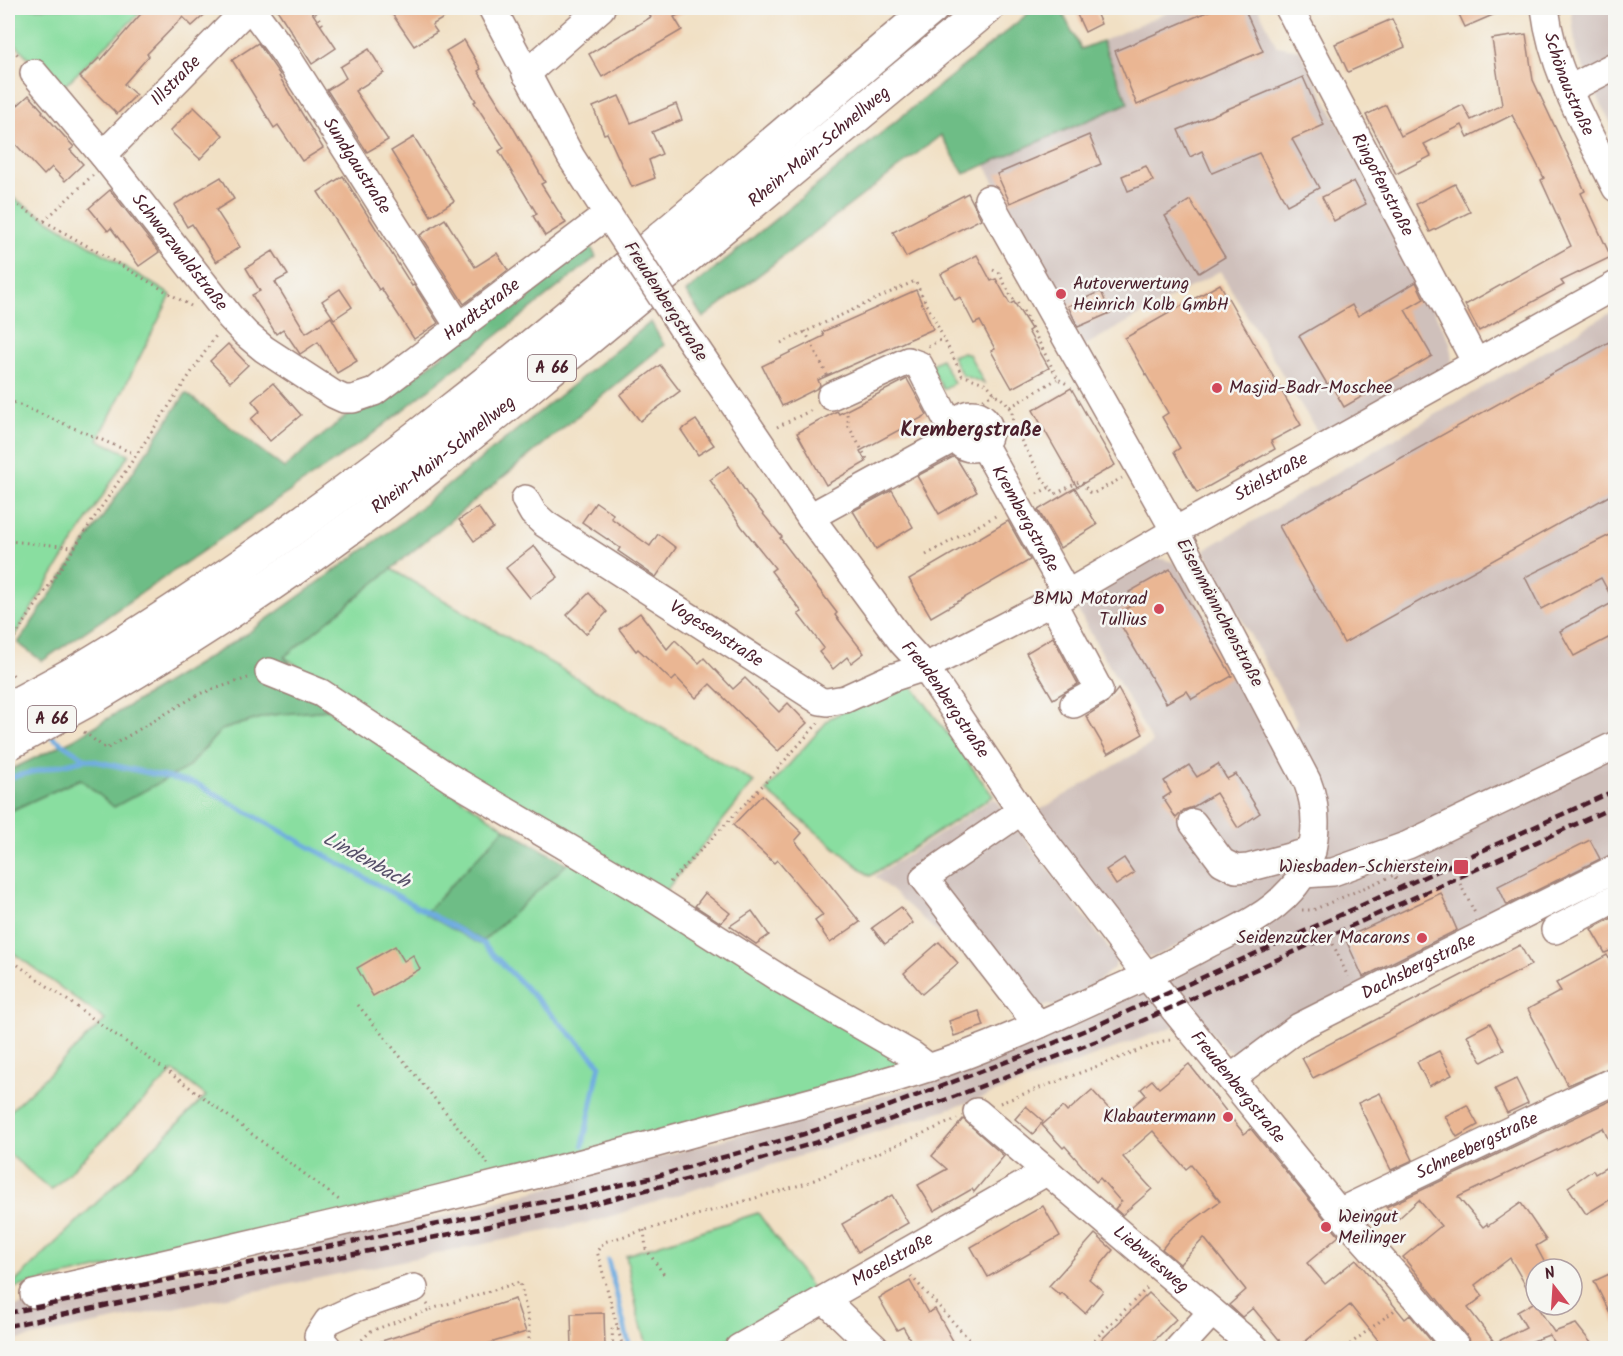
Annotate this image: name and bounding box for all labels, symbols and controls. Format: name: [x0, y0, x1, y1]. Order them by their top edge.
street label: Schönaustraße: [1535, 29, 1602, 141]
street label: Illstraße: [144, 49, 208, 113]
street label: Rhein-Main-Schnellweg: [742, 79, 897, 215]
street label: Sundgaustraße: [315, 112, 398, 220]
street label: Ringofenstraße: [1343, 128, 1421, 242]
street label: Schwarzwaldstraße: [124, 187, 235, 318]
street label: Freudenbergstraße: [615, 236, 715, 368]
place label: Autoverwertung Heinrich Kolb GmbH: [1073, 270, 1229, 320]
street label: Hardtstraße: [437, 271, 527, 349]
marker: Autoverwertung Heinrich Kolb GmbH: [1054, 287, 1068, 301]
road number: A 66: [528, 355, 576, 381]
place label: Masjid-Badr-Moschee: [1229, 374, 1392, 403]
marker: Masjid-Badr-Moschee: [1210, 381, 1224, 395]
street label: Rhein-Main-Schnellweg: [365, 389, 522, 522]
district label: Krembergstraße: [901, 415, 1042, 447]
street label: Stielstraße: [1229, 445, 1314, 510]
street label: Krembergstraße: [983, 460, 1067, 578]
street label: Eisenmännchenstraße: [1167, 533, 1271, 693]
place label: BMW Motorrad Tullius: [1033, 585, 1148, 635]
street label: Vogesenstraße: [663, 593, 769, 675]
marker: BMW Motorrad Tullius: [1152, 602, 1166, 616]
street label: Freudenbergstraße: [893, 634, 997, 765]
road number: A 66: [28, 706, 76, 732]
water label: Lindenbach: [316, 824, 418, 899]
place label: Wiesbaden-Schierstein: [1279, 853, 1448, 882]
marker: Wiesbaden-Schierstein: [1452, 858, 1470, 876]
place label: Seidenzucker Macarons: [1237, 924, 1410, 953]
street label: Dachsbergstraße: [1356, 926, 1481, 1008]
marker: Seidenzucker Macarons: [1415, 931, 1429, 945]
street label: Freudenbergstraße: [1183, 1025, 1293, 1150]
place label: Klabautermann: [1103, 1103, 1216, 1132]
street label: Schneebergstraße: [1411, 1105, 1543, 1188]
marker: Klabautermann: [1221, 1110, 1235, 1124]
place label: Weingut Meilinger: [1338, 1203, 1407, 1253]
street label: Liebwiesweg: [1106, 1219, 1196, 1301]
marker: Weingut Meilinger: [1319, 1220, 1333, 1234]
street label: Moselstraße: [846, 1225, 939, 1295]
north arrow: [1524, 1257, 1584, 1317]
text: N: [1542, 1261, 1559, 1288]

